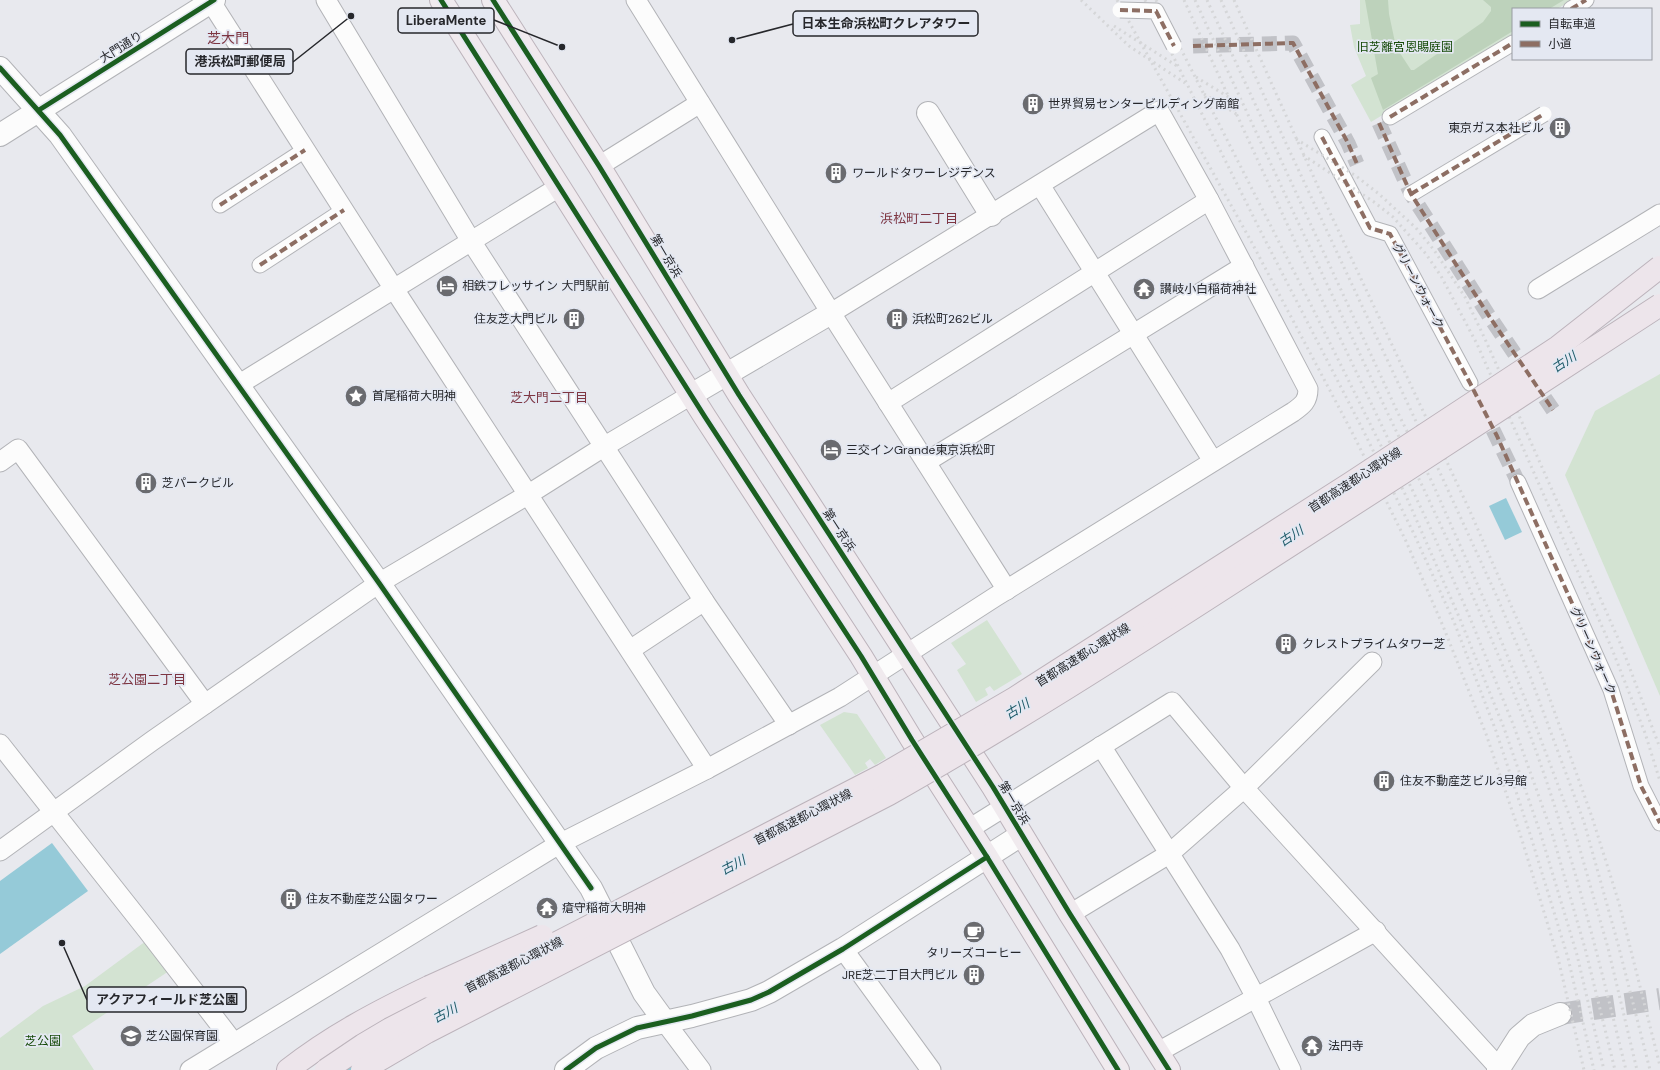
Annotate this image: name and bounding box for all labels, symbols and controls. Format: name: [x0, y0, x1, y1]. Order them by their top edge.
callout: LiberaMente: [398, 8, 494, 33]
legend: [1512, 8, 1652, 60]
callout: 日本生命浜松町クレアタワー: [793, 11, 978, 36]
text: LiberaMente: [406, 12, 487, 29]
text: 日本生命浜松町クレアタワー: [801, 15, 971, 32]
text: 自転車道: [1548, 16, 1596, 32]
street label: 大門通り: [96, 27, 146, 67]
district label: 芝大門: [207, 29, 249, 47]
text: 小道: [1548, 36, 1572, 52]
park label: 旧芝離宮恩賜庭園: [1357, 39, 1453, 55]
callout: 港浜松町郵便局: [186, 49, 293, 74]
text: 港浜松町郵便局: [194, 53, 286, 70]
building icon: 世界貿易センタービルディング南館: [1020, 91, 1046, 117]
place label: 世界貿易センタービルディング南館: [1048, 96, 1239, 112]
building icon: 東京ガス本社ビル: [1547, 115, 1573, 141]
place label: 東京ガス本社ビル: [1448, 120, 1544, 136]
building icon: ワールドタワーレジデンス: [823, 160, 849, 186]
place label: ワールドタワーレジデンス: [852, 165, 996, 181]
district label: 浜松町二丁目: [880, 210, 958, 227]
street label: 第一京浜: [647, 231, 685, 281]
street label: グリーンウォーク: [1389, 240, 1447, 332]
hotel icon: 相鉄フレッサイン 大門駅前: [434, 273, 460, 299]
temple icon: 讃岐小白稲荷神社: [1131, 276, 1157, 302]
place label: 相鉄フレッサイン 大門駅前: [462, 278, 609, 294]
place label: 讃岐小白稲荷神社: [1160, 281, 1256, 297]
building icon: 住友芝大門ビル: [561, 306, 587, 332]
building icon: 浜松町262ビル: [884, 306, 910, 332]
place label: 住友芝大門ビル: [474, 311, 558, 327]
place label: 浜松町262ビル: [912, 311, 993, 327]
water label: 古川: [1548, 347, 1581, 376]
place icon: 首尾稲荷大明神: [343, 383, 369, 409]
place label: 首尾稲荷大明神: [372, 388, 456, 404]
district label: 芝大門二丁目: [510, 389, 588, 406]
hotel icon: 三交インGrande東京浜松町: [818, 437, 844, 463]
place label: 三交インGrande東京浜松町: [846, 442, 995, 458]
street label: 首都高速都心環状線: [1305, 444, 1405, 516]
building icon: 芝パークビル: [133, 470, 159, 496]
place label: 芝パークビル: [162, 475, 234, 491]
street label: 第一京浜: [819, 506, 859, 554]
water label: 古川: [1275, 521, 1308, 550]
street label: グリーンウォーク: [1566, 604, 1620, 698]
street label: 首都高速都心環状線: [1033, 620, 1133, 690]
building icon: クレストプライムタワー芝: [1273, 631, 1299, 657]
place label: クレストプライムタワー芝: [1302, 636, 1446, 652]
district label: 芝公園二丁目: [108, 671, 186, 688]
water label: 古川: [1001, 694, 1034, 723]
building icon: 住友不動産芝ビル3号館: [1371, 768, 1397, 794]
place label: 住友不動産芝ビル3号館: [1400, 773, 1527, 789]
street label: 第一京浜: [995, 778, 1033, 828]
street label: 首都高速都心環状線: [751, 785, 855, 849]
water label: 古川: [718, 851, 750, 878]
building icon: 住友不動産芝公園タワー: [278, 886, 304, 912]
place label: 住友不動産芝公園タワー: [306, 891, 438, 907]
temple icon: 瘡守稲荷大明神: [534, 895, 560, 921]
place label: 瘡守稲荷大明神: [562, 900, 646, 916]
cafe icon: タリーズコーヒー: [961, 919, 987, 945]
street label: 首都高速都心環状線: [462, 933, 566, 997]
place label: タリーズコーヒー: [926, 945, 1022, 961]
building icon: JRE芝二丁目大門ビル: [961, 962, 987, 988]
place label: JRE芝二丁目大門ビル: [842, 967, 958, 983]
callout: アクアフィールド芝公園: [87, 987, 246, 1012]
text: アクアフィールド芝公園: [96, 991, 238, 1008]
water label: 古川: [430, 999, 462, 1026]
school or university icon: 芝公園保育園: [118, 1023, 144, 1049]
place label: 芝公園保育園: [146, 1028, 218, 1044]
park label: 芝公園: [25, 1033, 61, 1049]
temple icon: 法円寺: [1299, 1033, 1325, 1059]
place label: 法円寺: [1328, 1038, 1364, 1054]

